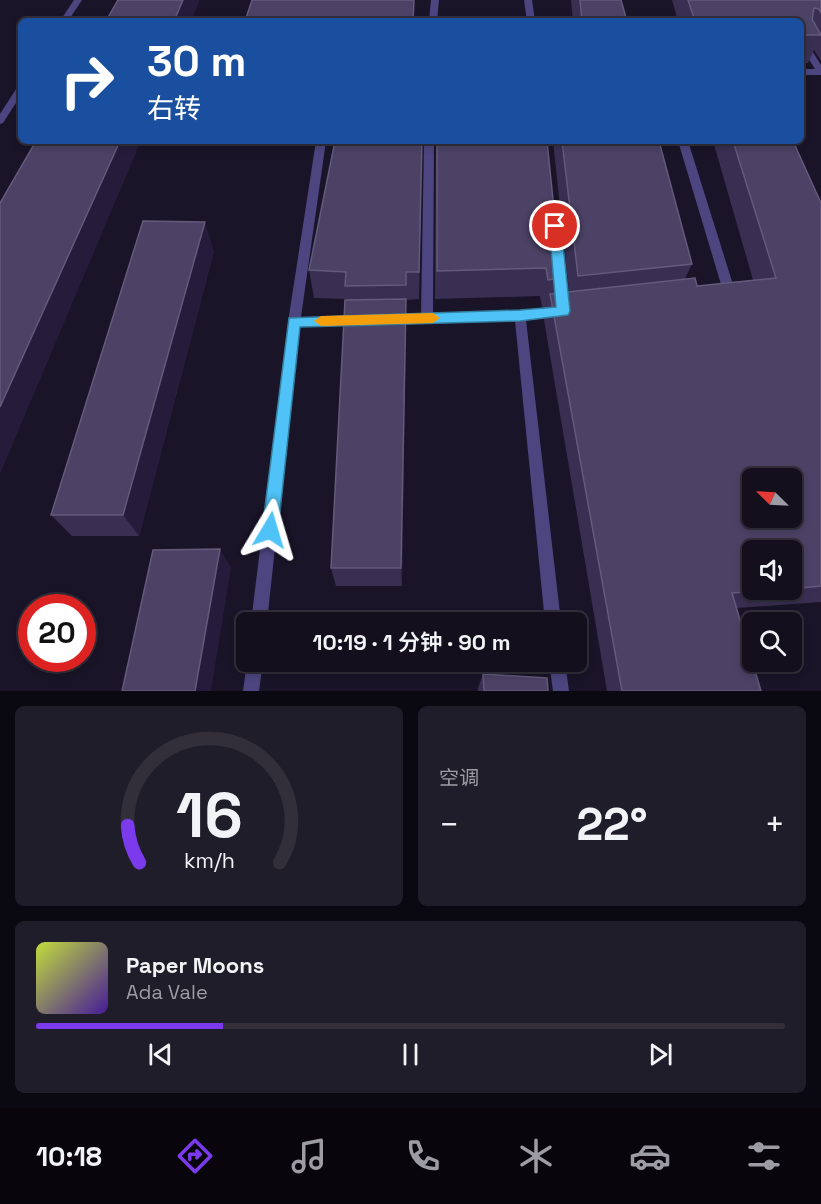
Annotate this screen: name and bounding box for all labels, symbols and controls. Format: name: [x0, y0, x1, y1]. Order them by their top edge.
text: 30 m: [147, 35, 246, 88]
icon: right: [48, 42, 126, 120]
text: 右转: [147, 91, 201, 126]
pin: [529, 200, 580, 251]
icon: arrive: [538, 209, 571, 242]
north arrow: [742, 468, 802, 528]
map controls: [742, 468, 802, 672]
position arrow: [238, 498, 302, 562]
button: sound: [742, 540, 802, 600]
speed limit sign: 20: [18, 594, 96, 672]
button: search: [742, 612, 802, 672]
text: 10:19 · 1 分钟 · 90 m: [312, 628, 511, 656]
text: 空调: [439, 765, 479, 791]
text: 16: [176, 776, 242, 855]
text: 22°: [576, 796, 648, 853]
text: −: [439, 804, 459, 846]
text: +: [765, 804, 785, 846]
text: km/h: [183, 847, 235, 874]
text: Paper Moons: [126, 951, 264, 979]
text: Ada Vale: [126, 979, 208, 1005]
icon: previous: [144, 1038, 177, 1071]
icon: pause: [394, 1038, 427, 1071]
icon: next: [644, 1038, 677, 1071]
icon: directions: [174, 1135, 216, 1177]
icon: music: [288, 1135, 330, 1177]
icon: phone: [402, 1135, 444, 1177]
icon: climate: [515, 1135, 557, 1177]
icon: car: [629, 1135, 671, 1177]
icon: filters: [743, 1135, 785, 1177]
text: 10:18: [36, 1139, 102, 1174]

